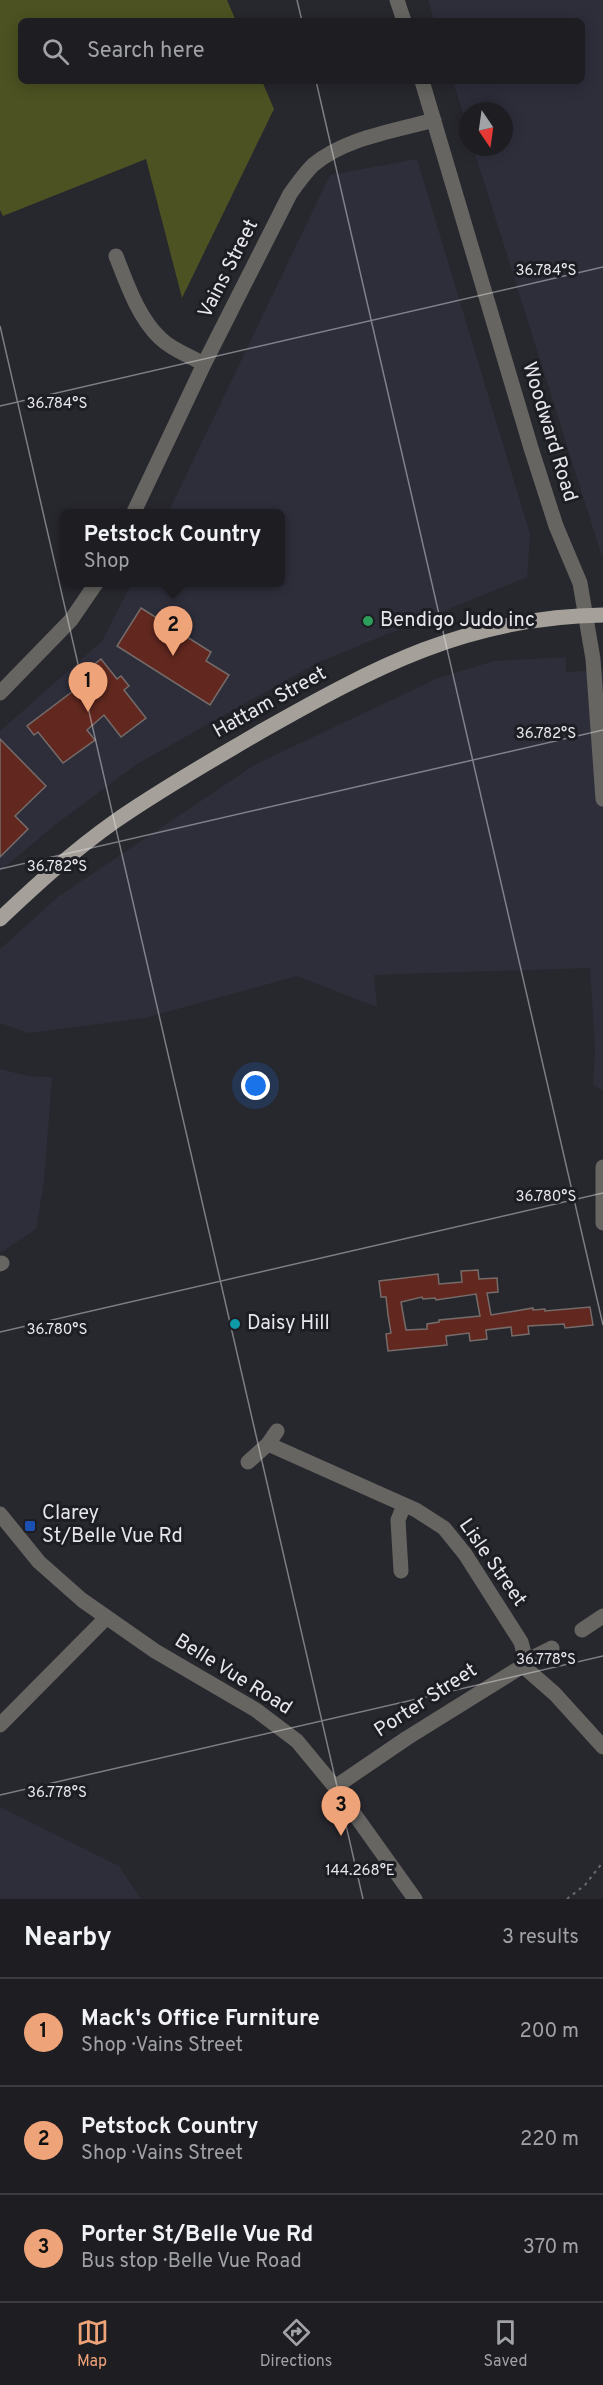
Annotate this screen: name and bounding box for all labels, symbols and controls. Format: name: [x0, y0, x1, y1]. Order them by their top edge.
search box: [18, 18, 585, 84]
icon: search: [39, 35, 72, 68]
text: Search here: [87, 38, 205, 65]
north arrow: [459, 102, 513, 156]
street label: Vains Street: [193, 215, 265, 323]
text: 36.784°S: [516, 262, 576, 281]
street label: Woodward Road: [515, 359, 583, 505]
text: 36.784°S: [27, 395, 87, 414]
popup: [60, 509, 285, 587]
text: Petstock Country: [84, 522, 261, 549]
text: Shop: [84, 549, 130, 575]
pin: 2: [154, 606, 192, 656]
place label: Bendigo Judo inc: [380, 608, 535, 634]
marker: Bendigo Judo inc: [361, 614, 375, 628]
street label: Hattam Street: [209, 661, 331, 745]
pin: 1: [68, 662, 107, 712]
text: 36.782°S: [516, 725, 576, 744]
text: 36.782°S: [27, 858, 87, 877]
your location: [241, 1071, 270, 1100]
text: 36.780°S: [515, 1188, 577, 1207]
place label: Daisy Hill: [247, 1311, 330, 1337]
marker: Daisy Hill: [228, 1317, 242, 1331]
text: 36.780°S: [26, 1321, 88, 1340]
place label: Clarey St/Belle Vue Rd: [42, 1501, 183, 1550]
street label: Lisle Street: [452, 1514, 532, 1612]
marker: Clarey St/Belle Vue Rd: [23, 1519, 37, 1533]
street label: Belle Vue Road: [169, 1629, 297, 1721]
text: 36.778°S: [516, 1651, 576, 1670]
street label: Porter Street: [370, 1658, 482, 1744]
text: 36.778°S: [27, 1784, 87, 1803]
pin: 3: [322, 1786, 360, 1836]
text: 144.268°E: [325, 1862, 395, 1881]
text: Nearby: [24, 1922, 112, 1955]
text: 3 results: [502, 1925, 579, 1951]
text: Mack's Office Furniture: [81, 2006, 320, 2033]
text: 1: [40, 2019, 48, 2045]
text: 200 m: [520, 2019, 579, 2045]
text: Shop · Vains Street: [81, 2033, 243, 2059]
text: Petstock Country: [81, 2114, 258, 2141]
text: 2: [37, 2127, 50, 2153]
text: 220 m: [520, 2127, 579, 2153]
text: Shop · Vains Street: [81, 2141, 243, 2167]
text: Porter St/Belle Vue Rd: [81, 2222, 313, 2249]
text: 3: [38, 2235, 50, 2261]
text: 370 m: [523, 2235, 579, 2261]
text: Bus stop · Belle Vue Road: [81, 2249, 302, 2275]
tab: Map: [76, 2316, 109, 2372]
tab: Directions: [260, 2316, 332, 2372]
tab: Saved: [483, 2316, 527, 2372]

